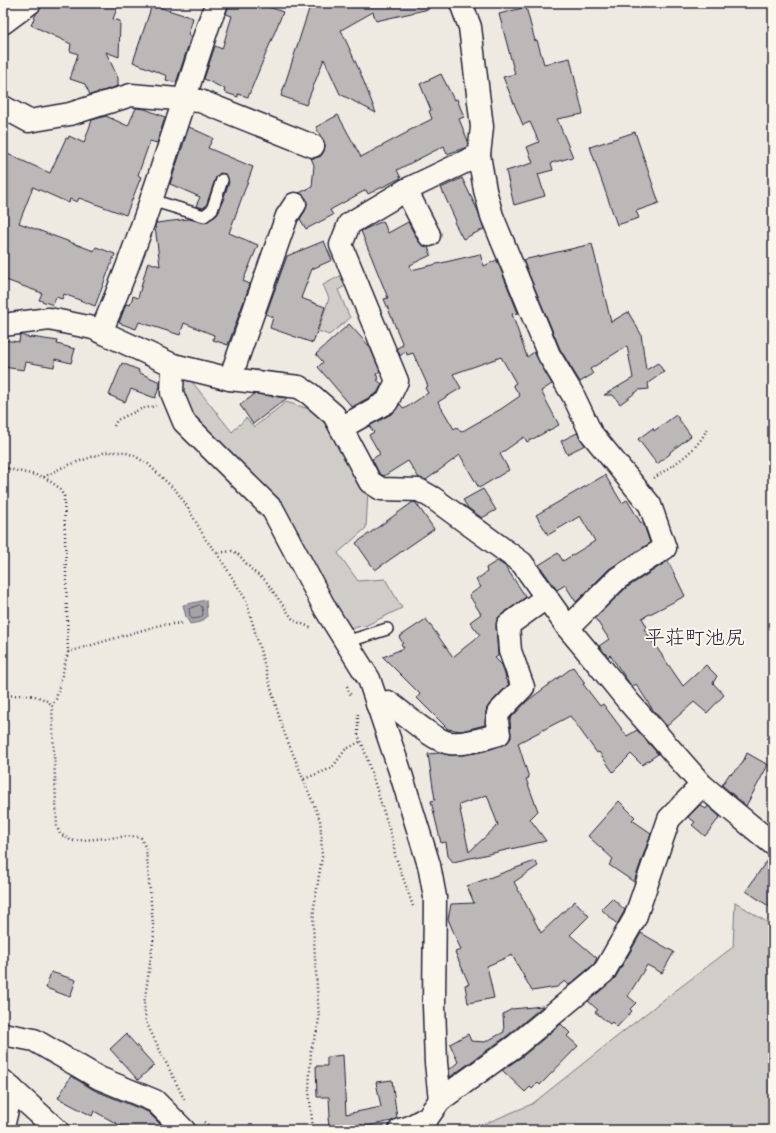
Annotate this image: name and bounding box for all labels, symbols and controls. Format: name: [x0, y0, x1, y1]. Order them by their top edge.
district label: 平荘町池尻: [645, 625, 745, 654]

